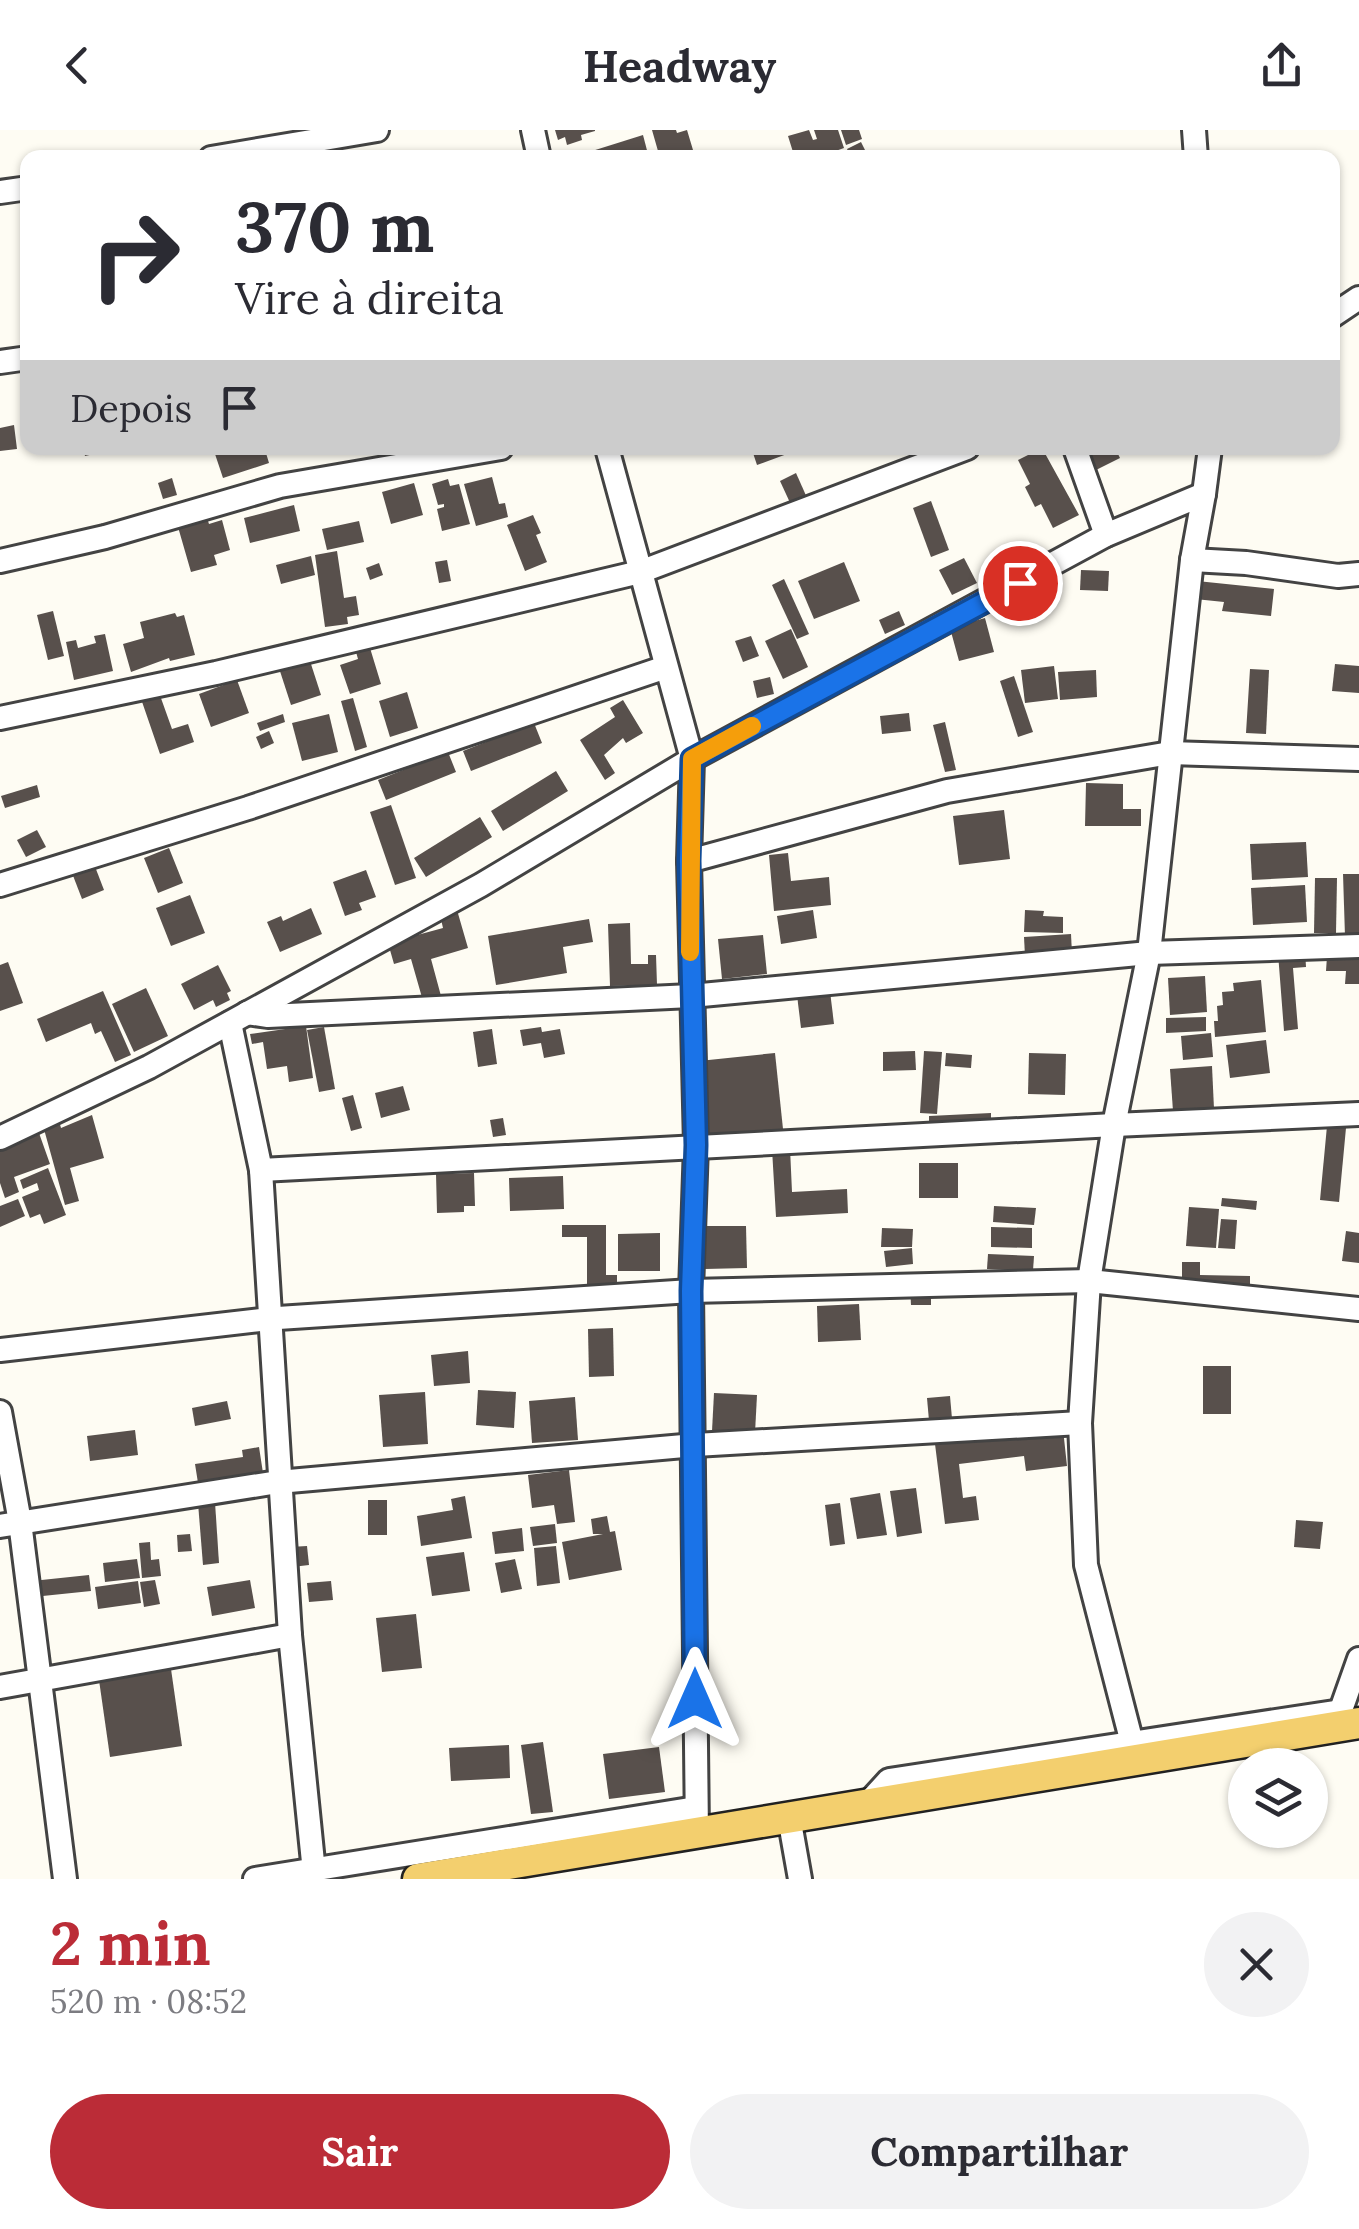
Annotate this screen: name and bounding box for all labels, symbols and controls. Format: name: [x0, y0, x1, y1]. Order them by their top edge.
text: Headway: [583, 37, 776, 94]
icon: back: [50, 38, 105, 93]
icon: share: [1254, 38, 1309, 93]
text: 370 m: [235, 182, 434, 271]
icon: right: [70, 190, 200, 320]
text: Vire à direita: [235, 269, 504, 326]
icon: arrive: [212, 380, 267, 435]
text: Depois: [70, 384, 192, 432]
pin: [978, 541, 1063, 626]
icon: arrive: [993, 556, 1048, 611]
position arrow: [643, 1647, 747, 1751]
map controls: [1228, 1748, 1328, 1848]
button: layers: [1228, 1748, 1328, 1848]
text: 2 min: [50, 1905, 211, 1981]
button: close: [1204, 1912, 1309, 2017]
text: 520 m · 08:52: [50, 1981, 247, 2022]
button: Sair: [50, 2094, 670, 2209]
button: Compartilhar: [690, 2094, 1309, 2209]

